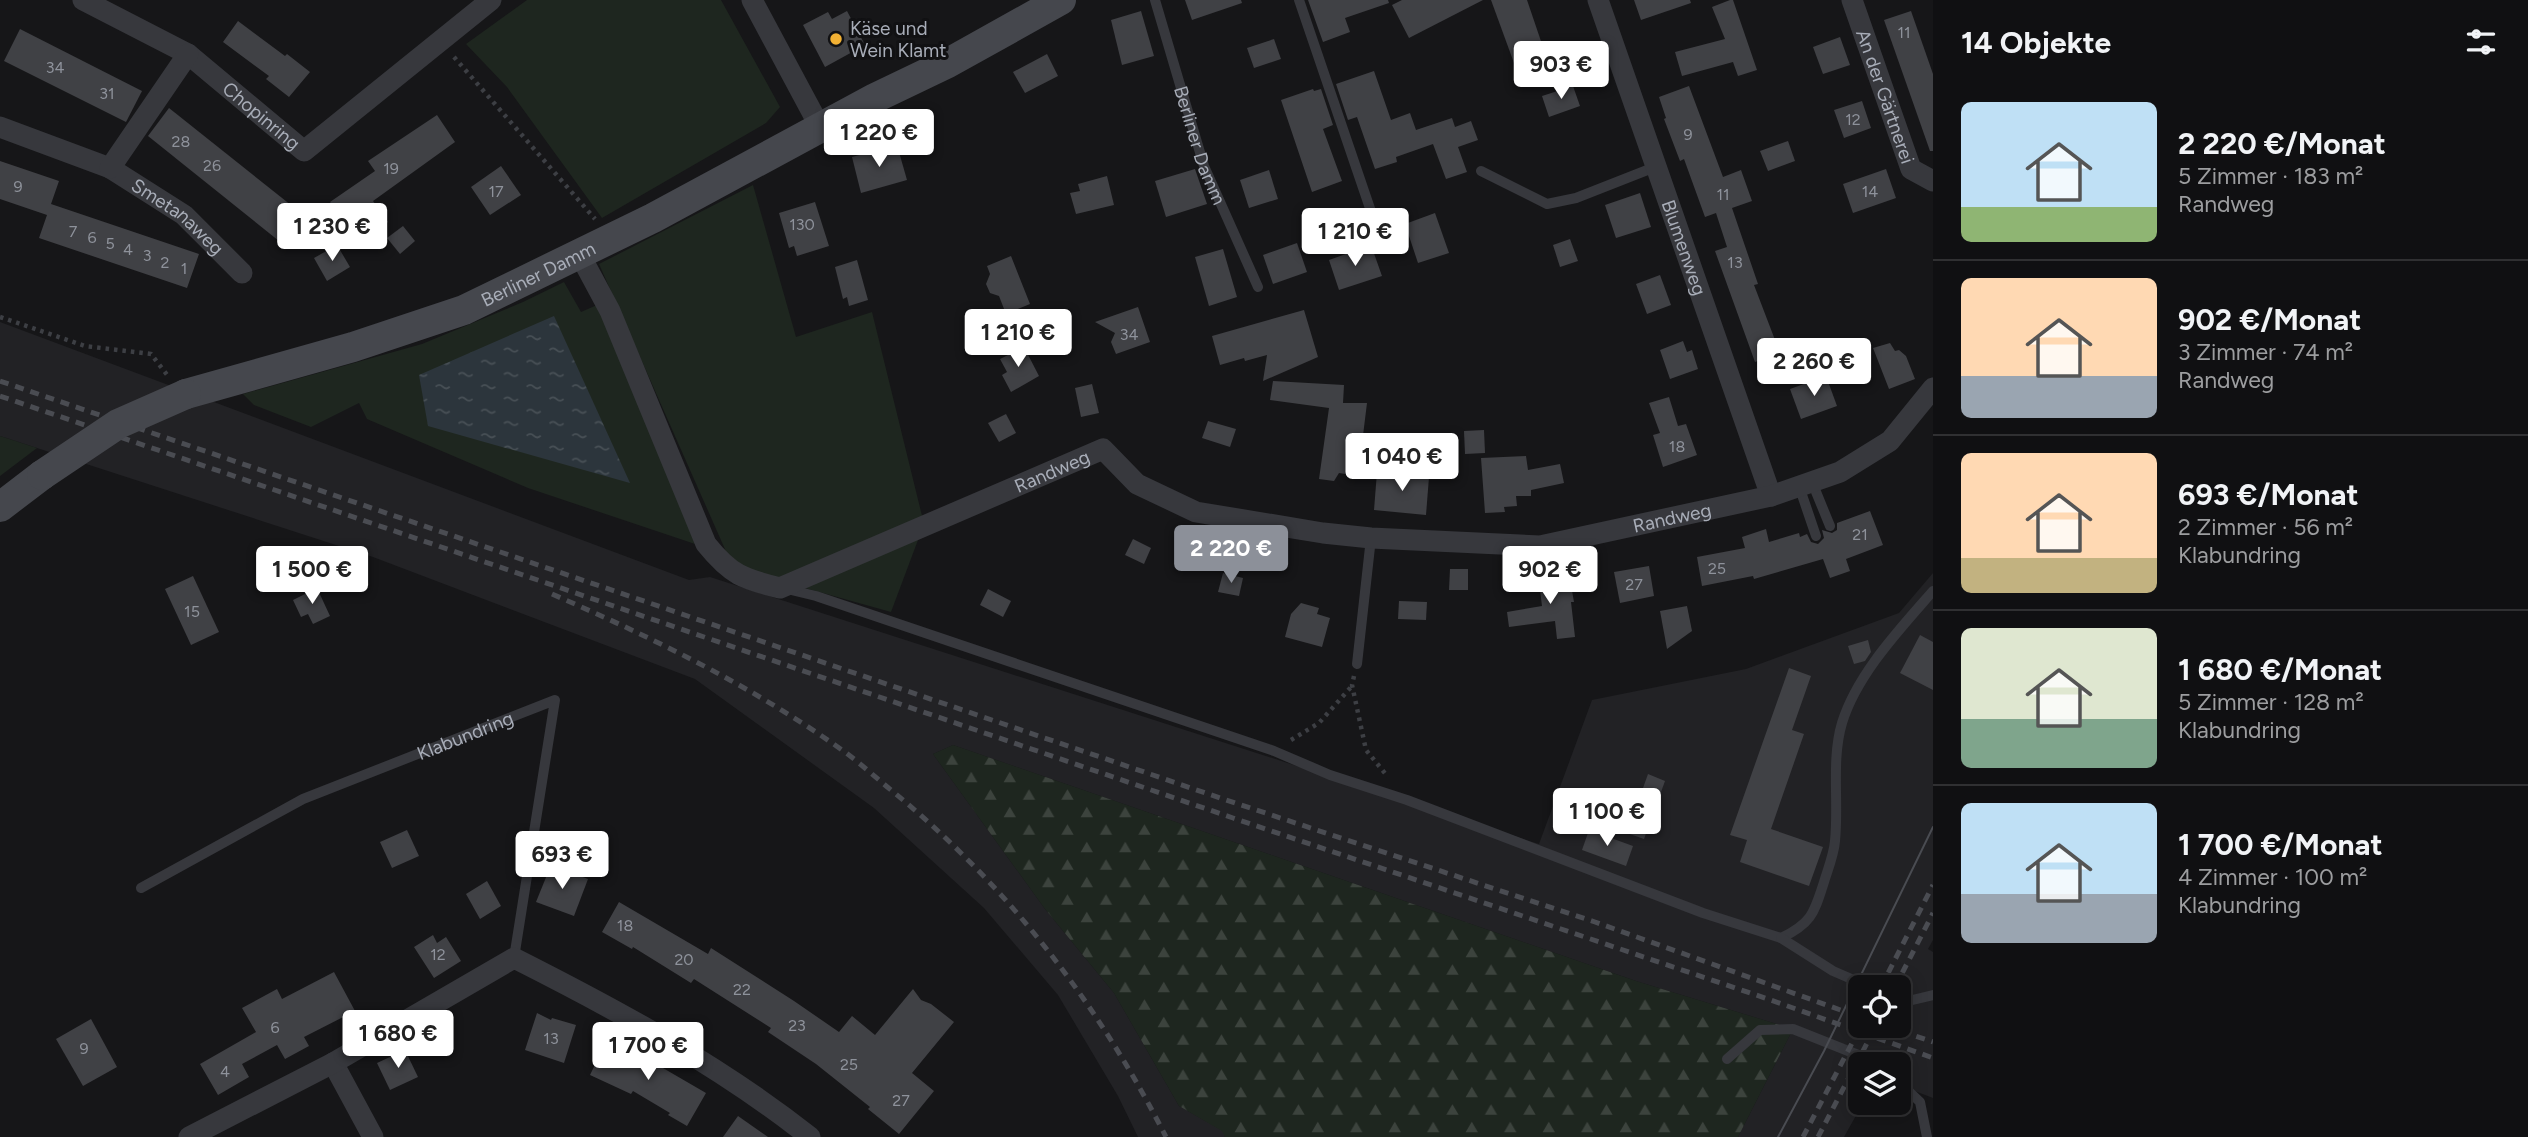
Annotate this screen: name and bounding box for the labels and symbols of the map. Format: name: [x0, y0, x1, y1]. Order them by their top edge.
place label: Käse und Wein Klamt: [850, 17, 946, 62]
house number: 11: [1897, 23, 1911, 42]
street label: An der Gärtnerei: [1851, 26, 1919, 167]
marker: Käse und Wein Klamt: [828, 31, 844, 47]
pin: 903 €: [1512, 42, 1610, 101]
house number: 34: [46, 58, 64, 77]
street label: Chopinring: [218, 77, 305, 155]
street label: Berliner Damm: [1169, 83, 1231, 208]
house number: 31: [99, 84, 115, 103]
pin: 1 220 €: [814, 110, 944, 169]
house number: 12: [1845, 110, 1861, 129]
house number: 9: [1683, 125, 1693, 144]
house number: 28: [172, 132, 190, 151]
house number: 26: [203, 156, 221, 175]
house number: 19: [383, 159, 399, 178]
street label: Smetanaweg: [127, 174, 228, 260]
house number: 9: [13, 177, 23, 196]
house number: 17: [488, 182, 504, 201]
house number: 14: [1862, 182, 1878, 201]
house number: 11: [1716, 185, 1730, 204]
street label: Blumenweg: [1657, 197, 1711, 298]
pin: 1 230 €: [267, 204, 397, 263]
pin: 1 210 €: [1290, 208, 1420, 268]
house number: 130: [789, 215, 815, 234]
house number: 7: [69, 222, 78, 241]
house number: 6: [87, 228, 97, 247]
house number: 5: [105, 234, 115, 253]
street label: Berliner Damm: [477, 237, 599, 312]
house number: 4: [123, 240, 133, 259]
house number: 3: [143, 246, 151, 265]
house number: 2: [161, 253, 169, 272]
house number: 13: [1727, 253, 1743, 272]
house number: 1: [181, 259, 187, 278]
pin: 1 210 €: [953, 310, 1083, 369]
house number: 34: [1120, 325, 1138, 344]
pin: 2 260 €: [1749, 338, 1879, 398]
pin: 1 040 €: [1337, 434, 1467, 493]
house number: 18: [1669, 437, 1685, 456]
street label: Randweg: [1011, 445, 1093, 498]
street label: Randweg: [1631, 498, 1713, 538]
house number: 21: [1852, 525, 1868, 544]
pin: 2 220 €: [1166, 526, 1296, 585]
pin: 1 500 €: [247, 546, 377, 606]
pin: 902 €: [1501, 546, 1599, 606]
house number: 25: [1708, 559, 1726, 578]
house number: 27: [1625, 575, 1643, 594]
house number: 15: [184, 602, 200, 621]
street label: Klabundring: [414, 707, 517, 765]
pin: 1 100 €: [1542, 788, 1672, 848]
pin: 693 €: [513, 832, 611, 891]
house number: 18: [617, 916, 633, 935]
house number: 12: [430, 945, 446, 964]
house number: 20: [674, 950, 694, 969]
house number: 22: [733, 980, 751, 999]
pin: 1 680 €: [333, 1010, 463, 1070]
house number: 23: [788, 1016, 806, 1035]
house number: 6: [270, 1018, 280, 1037]
pin: 1 700 €: [583, 1023, 713, 1082]
house number: 13: [543, 1029, 559, 1048]
house number: 9: [79, 1039, 89, 1058]
house number: 25: [840, 1055, 858, 1074]
house number: 4: [220, 1062, 230, 1081]
house number: 27: [892, 1091, 910, 1110]

